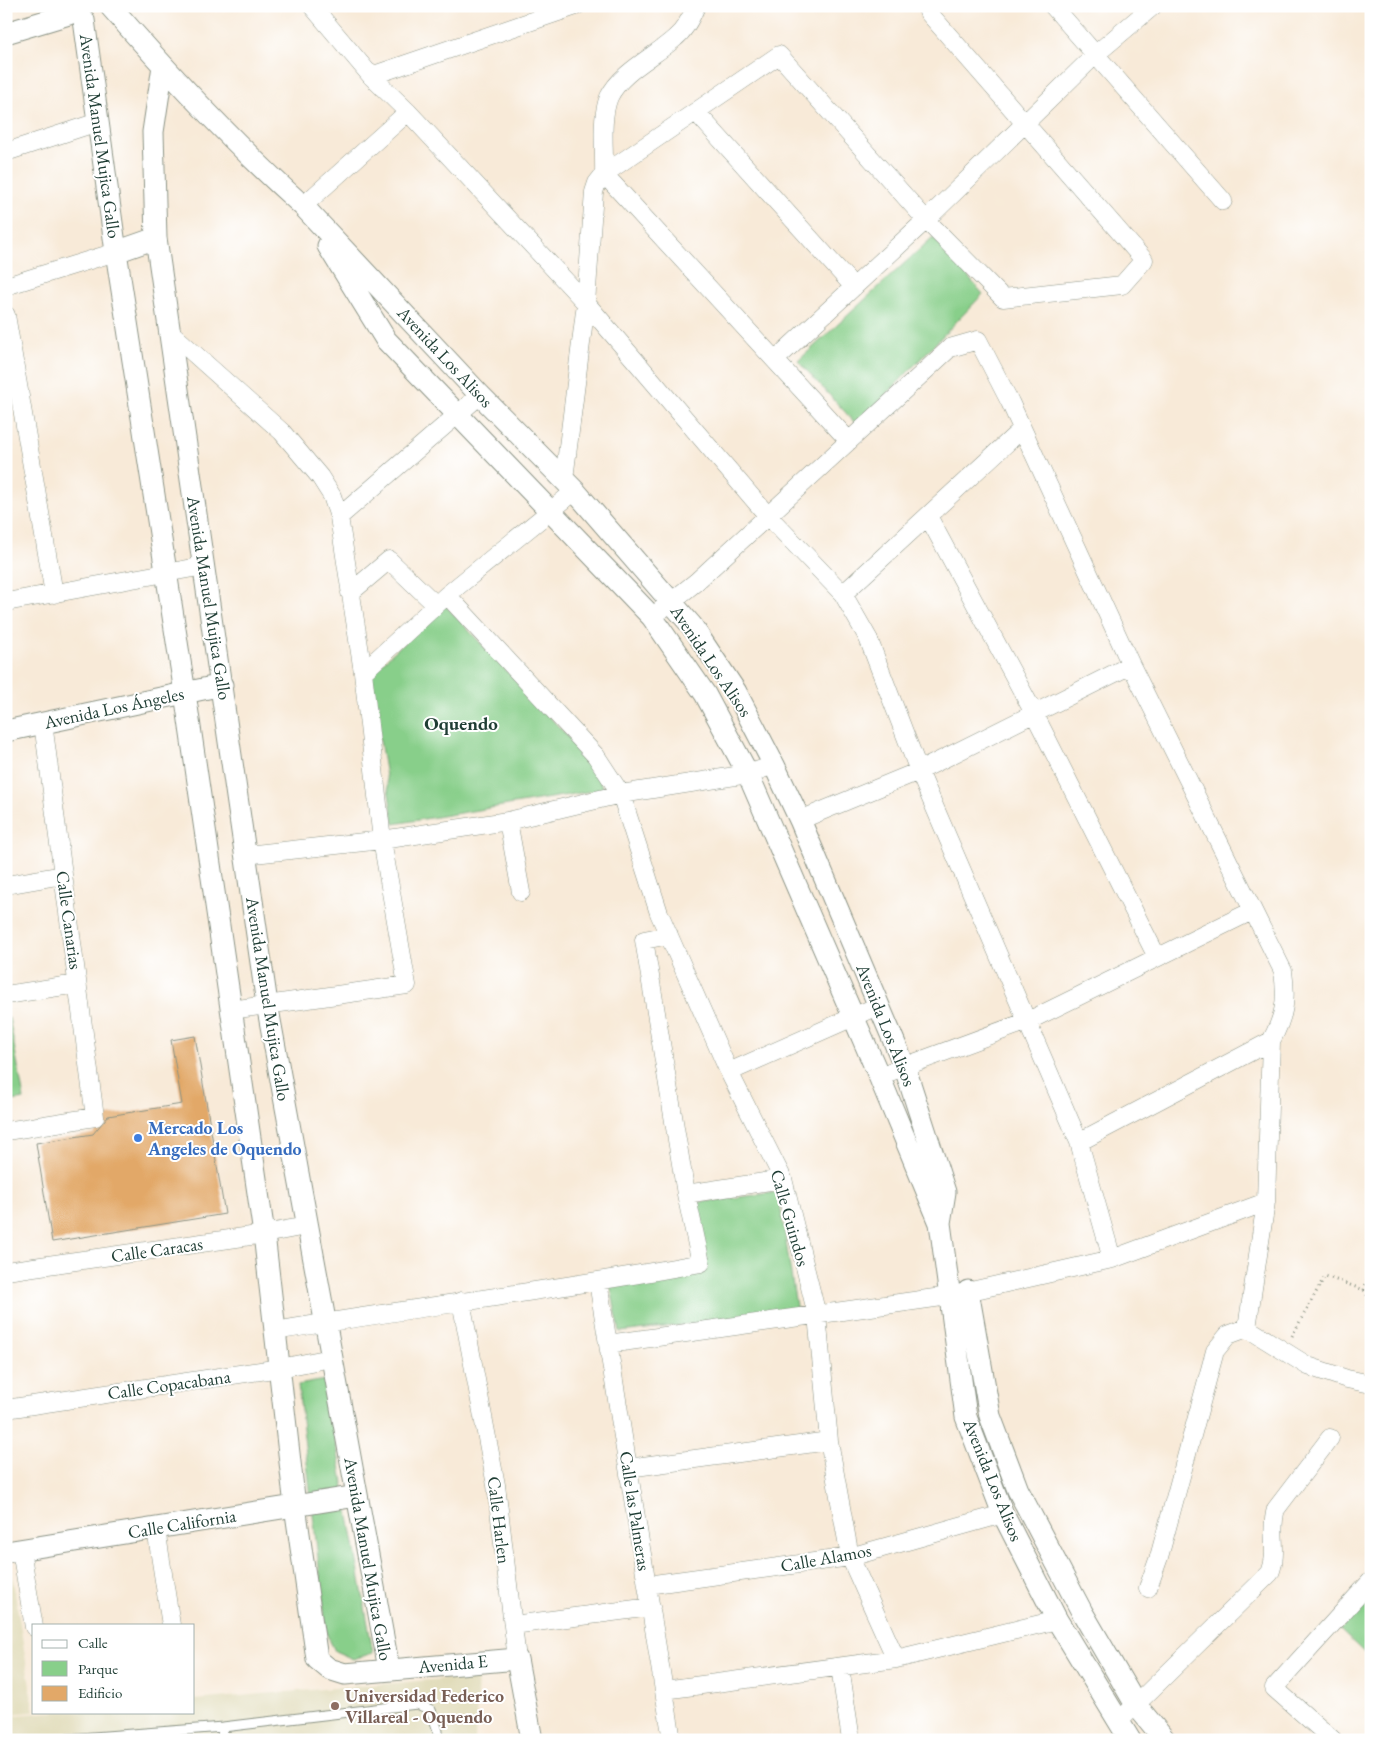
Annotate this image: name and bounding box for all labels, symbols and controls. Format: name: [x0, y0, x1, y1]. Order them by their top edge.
street label: Avenida Manuel Mujica Gallo: [75, 31, 126, 240]
street label: Avenida Los Alisos: [392, 301, 498, 412]
street label: Avenida Manuel Mujica Gallo: [182, 493, 237, 702]
street label: Avenida Los Alisos: [665, 600, 757, 721]
street label: Avenida Los Ángeles: [41, 681, 186, 734]
district label: Oquendo: [424, 711, 498, 736]
street label: Calle Canarias: [51, 869, 88, 971]
street label: Avenida Manuel Mujica Gallo: [241, 894, 296, 1103]
street label: Avenida Los Alisos: [851, 959, 922, 1090]
place label: Mercado Los Angeles de Oquendo: [147, 1116, 302, 1160]
marker: Mercado Los Angeles de Oquendo: [132, 1132, 144, 1144]
street label: Calle Guindos: [766, 1167, 815, 1269]
street label: Calle Caracas: [110, 1232, 204, 1267]
street label: Calle Copacabana: [106, 1364, 233, 1405]
street label: Avenida Los Alisos: [958, 1414, 1029, 1545]
street label: Calle las Palmeras: [615, 1450, 656, 1573]
street label: Avenida Manuel Mujica Gallo: [339, 1454, 398, 1663]
street label: Calle Harlen: [483, 1475, 516, 1565]
street label: Calle California: [126, 1503, 238, 1543]
street label: Calle Alamos: [779, 1538, 873, 1577]
legend: [32, 1624, 195, 1714]
text: Calle: [78, 1633, 108, 1652]
street label: Avenida E: [416, 1649, 489, 1678]
text: Parque: [78, 1659, 118, 1678]
text: Edificio: [78, 1683, 122, 1702]
place label: Universidad Federico Villareal - Oquendo: [345, 1684, 504, 1728]
marker: Universidad Federico Villareal - Oquendo: [329, 1700, 341, 1712]

